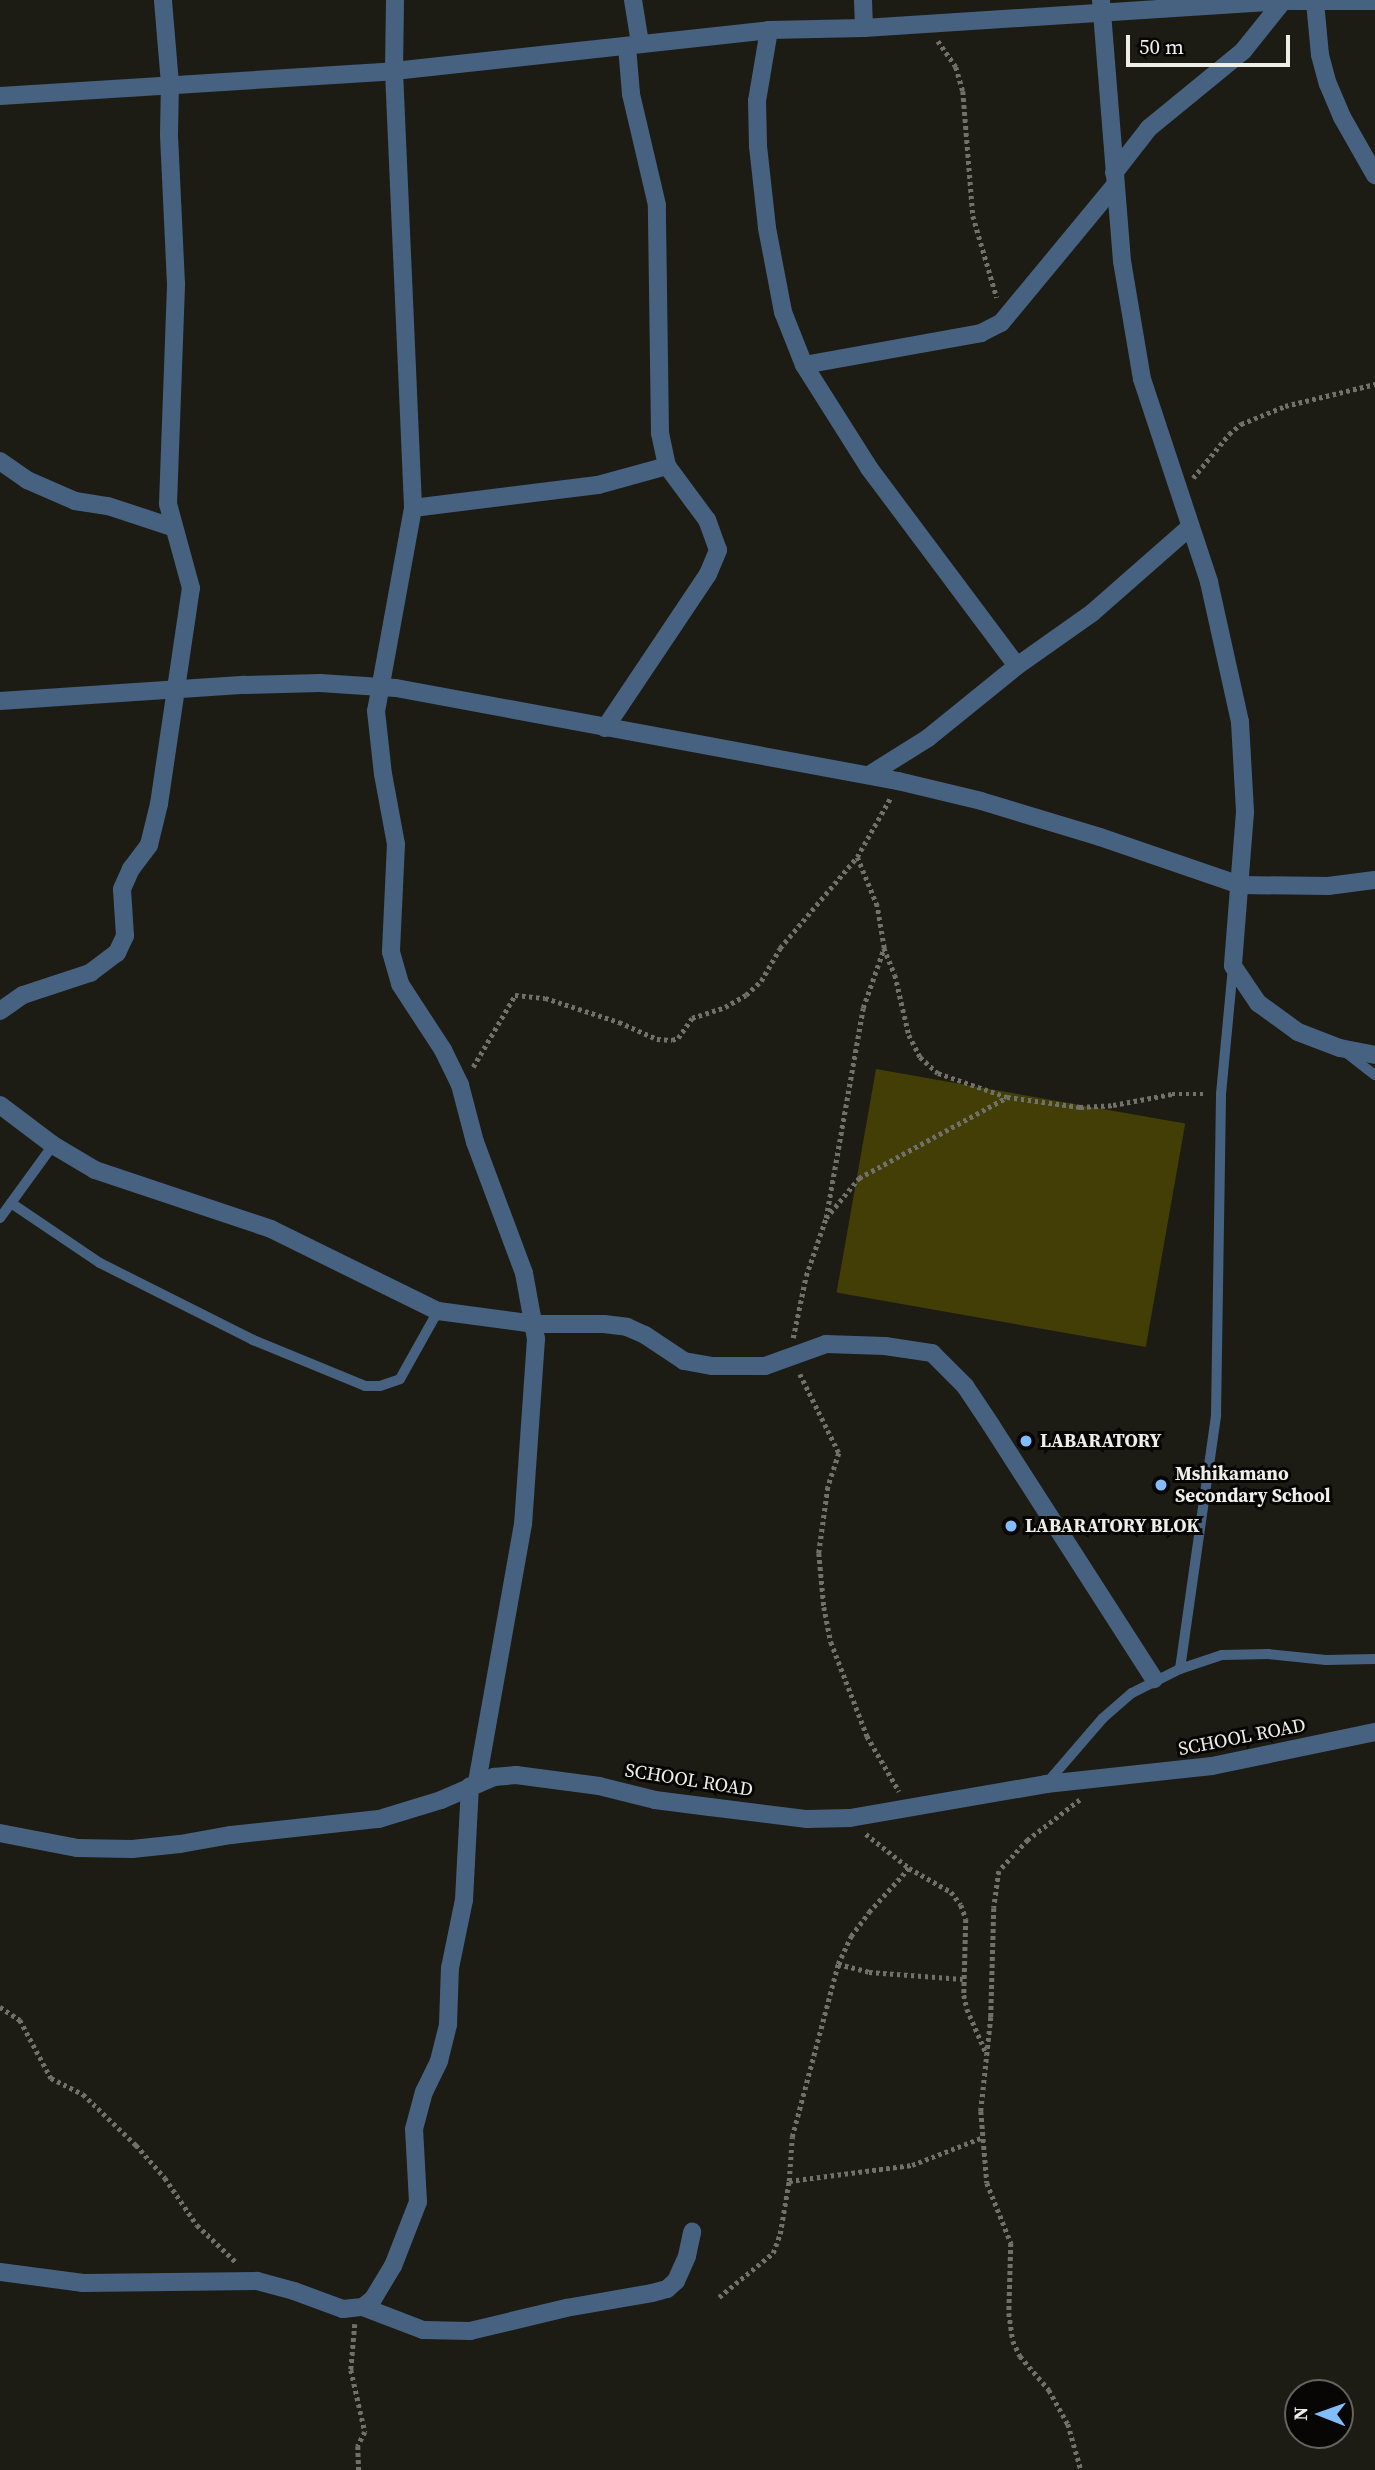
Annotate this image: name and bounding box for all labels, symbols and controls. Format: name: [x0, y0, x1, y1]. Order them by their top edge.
scale bar: [1130, 21, 1294, 65]
text: 50 m: [1139, 32, 1184, 61]
place label: LABARATORY: [1040, 1430, 1161, 1452]
marker: LABARATORY: [1018, 1433, 1034, 1449]
place label: Mshikamano Secondary School: [1175, 1463, 1331, 1507]
marker: Mshikamano Secondary School: [1153, 1477, 1169, 1493]
place label: LABARATORY BLOK: [1025, 1515, 1200, 1537]
marker: LABARATORY BLOK: [1003, 1518, 1019, 1534]
street label: SCHOOL ROAD: [1176, 1713, 1308, 1761]
street label: SCHOOL ROAD: [623, 1759, 755, 1801]
north arrow: [1284, 2379, 1354, 2449]
text: N: [1287, 2407, 1313, 2421]

